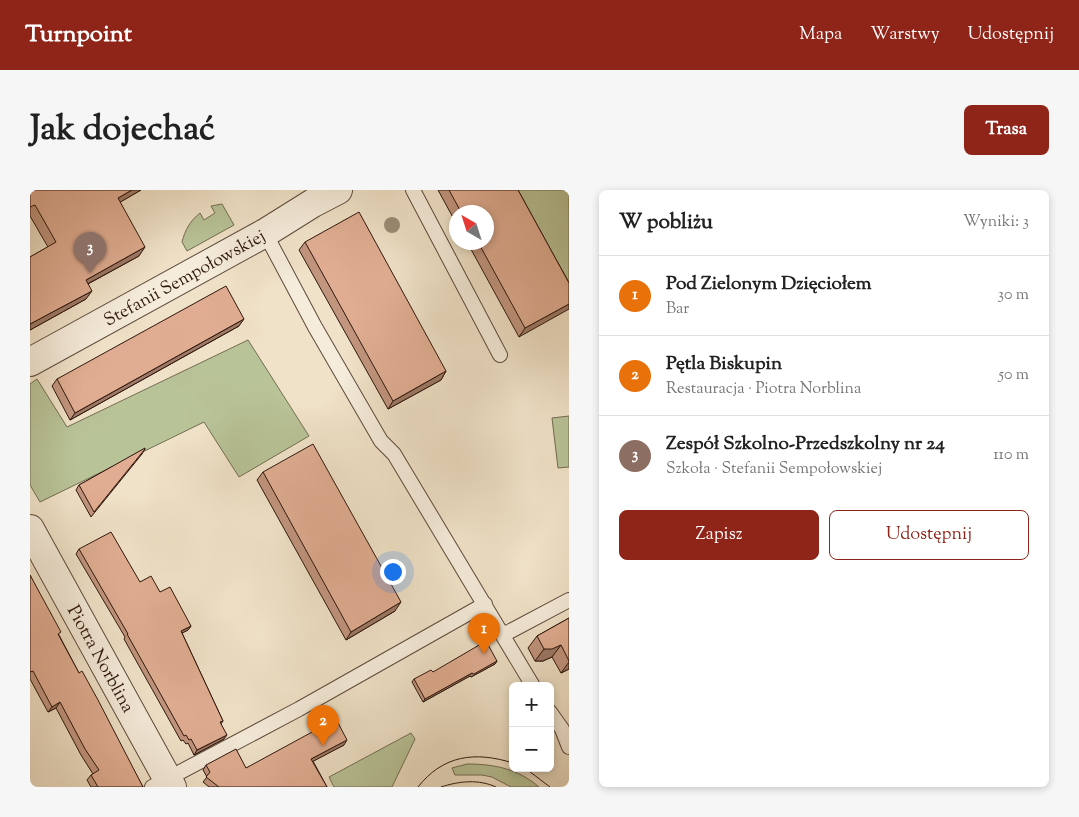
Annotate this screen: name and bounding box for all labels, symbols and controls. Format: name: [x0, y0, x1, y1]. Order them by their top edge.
text: Turnpoint: [25, 18, 132, 52]
text: Mapa: [799, 22, 842, 48]
text: Warstwy: [870, 22, 940, 48]
text: Udostępnij: [968, 22, 1054, 48]
text: Jak dojechać: [30, 105, 215, 156]
button: Trasa: [964, 105, 1049, 155]
north arrow: [449, 205, 494, 250]
text: W pobliżu: [619, 208, 713, 238]
text: Wyniki: 3: [963, 211, 1029, 234]
street label: Stefanii Sempołowskiej: [100, 224, 271, 334]
pin: 3: [74, 232, 106, 273]
text: Pod Zielonym Dzięciołem: [666, 271, 872, 298]
text: 1: [632, 284, 638, 307]
text: 30 m: [998, 284, 1029, 307]
text: Bar: [666, 298, 689, 321]
text: Pętla Biskupin: [666, 351, 782, 378]
text: 2: [631, 364, 639, 387]
text: 50 m: [998, 364, 1029, 387]
text: Restauracja · Piotra Norblina: [666, 378, 861, 401]
text: Zespół Szkolno-Przedszkolny nr 24: [666, 431, 945, 458]
text: 3: [632, 444, 638, 467]
text: 110 m: [993, 444, 1029, 467]
text: Szkoła · Stefanii Sempołowskiej: [666, 458, 882, 481]
button: Zapisz: [619, 510, 819, 560]
button: Udostępnij: [829, 510, 1029, 560]
your location: [380, 559, 406, 585]
street label: Piotra Norblina: [59, 601, 140, 718]
pin: 1: [468, 613, 500, 654]
map controls: [509, 682, 554, 772]
button: +: [509, 682, 554, 727]
pin: 2: [307, 705, 339, 746]
button: −: [509, 727, 554, 772]

